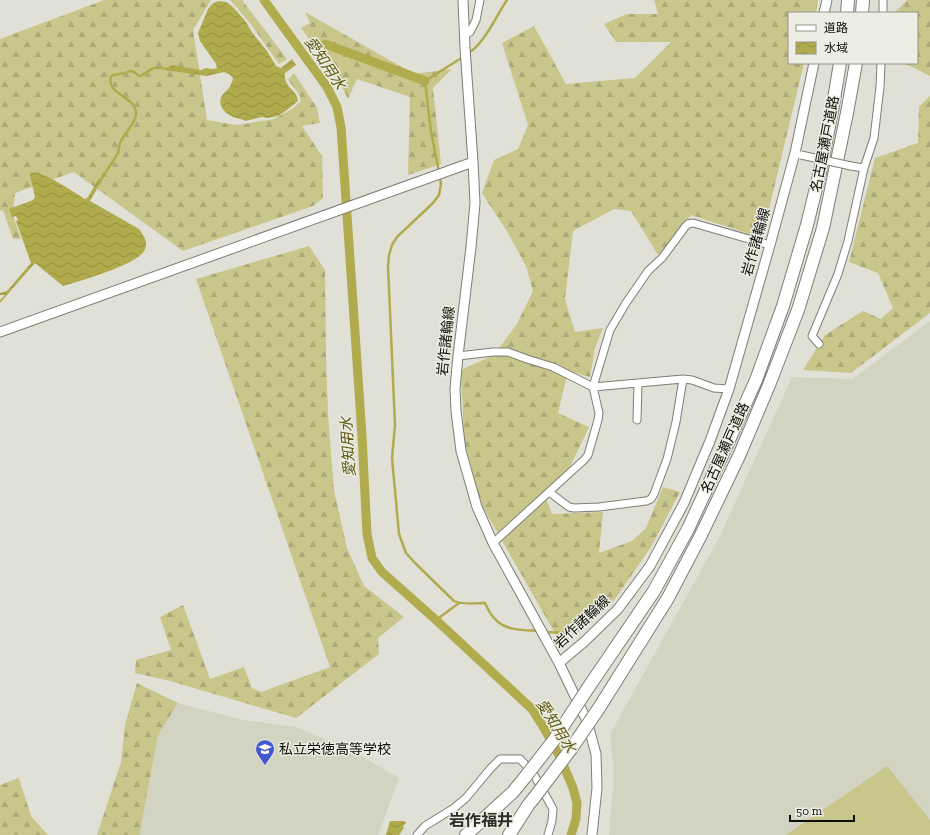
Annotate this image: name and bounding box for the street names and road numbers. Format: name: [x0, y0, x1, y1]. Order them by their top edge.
street label: 名古屋瀬戸道路: [807, 94, 843, 194]
street label: 岩作諸輪線: [738, 206, 774, 278]
street label: 岩作諸輪線: [434, 305, 458, 377]
street label: 名古屋瀬戸道路: [697, 400, 753, 496]
street label: 岩作諸輪線: [551, 592, 613, 652]

